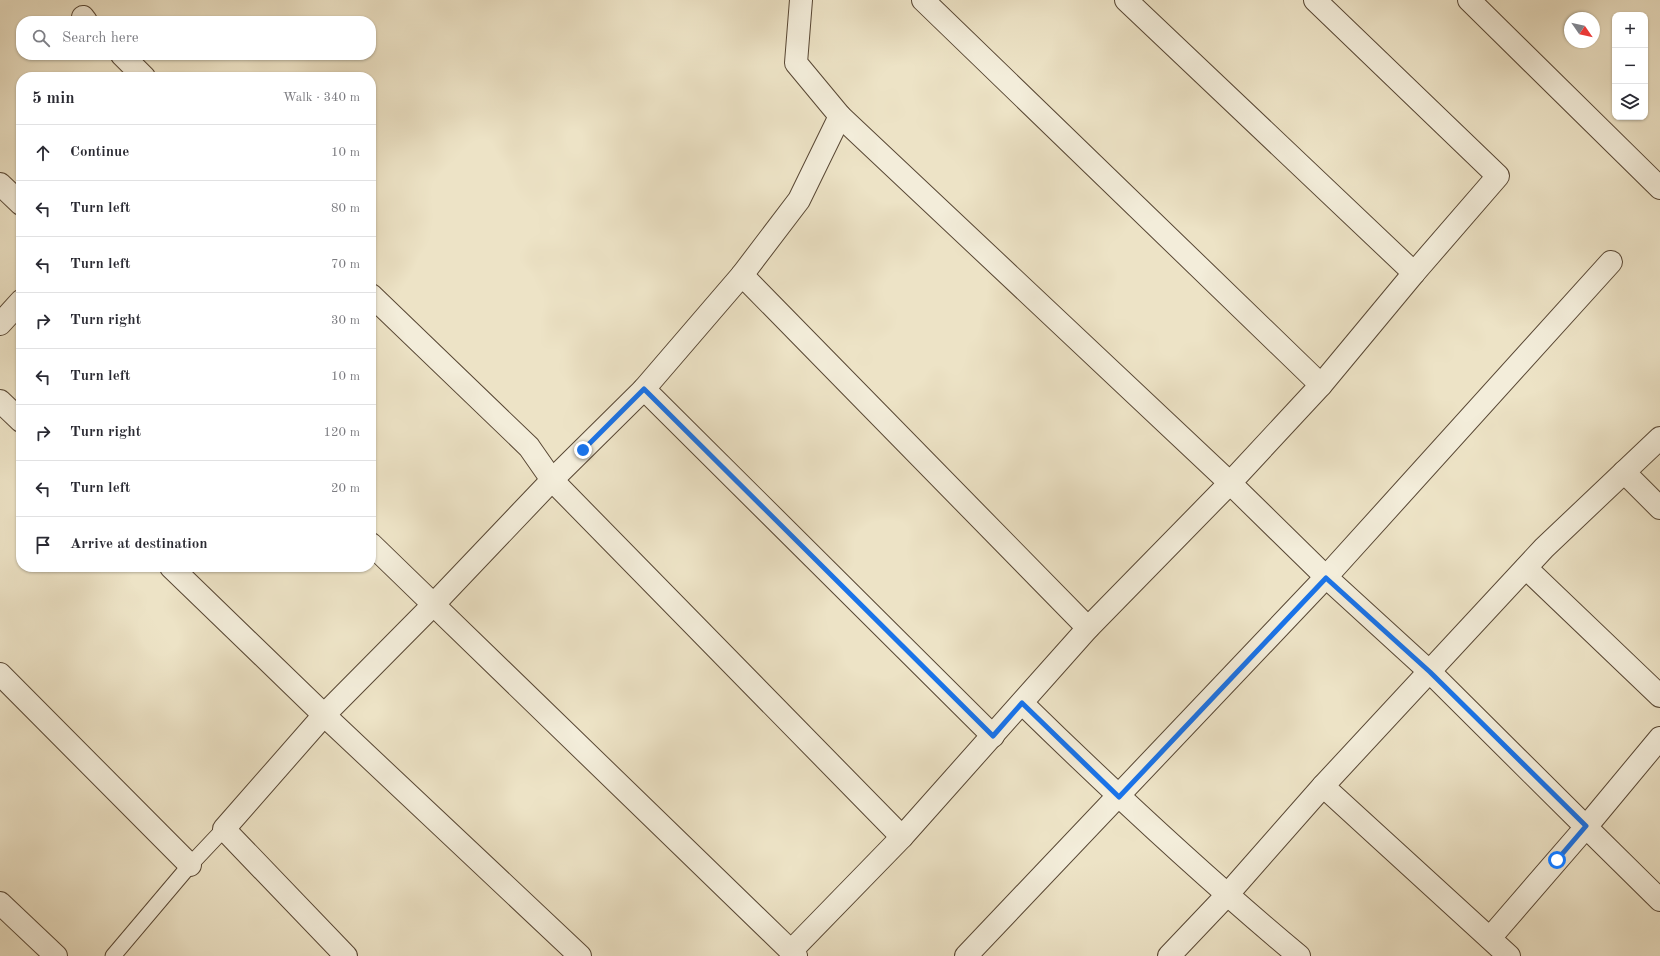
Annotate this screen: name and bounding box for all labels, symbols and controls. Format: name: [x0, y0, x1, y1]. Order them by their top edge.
north arrow: [1564, 12, 1600, 48]
map controls: [1612, 12, 1648, 120]
button: +: [1612, 12, 1648, 48]
search box: [16, 16, 376, 60]
icon: search: [30, 27, 52, 49]
text: Search here: [62, 31, 139, 46]
button: −: [1612, 48, 1648, 84]
button: layers: [1612, 84, 1648, 120]
text: 5 min: [32, 90, 75, 107]
text: Walk · 340 m: [283, 91, 360, 104]
icon: ahead: [32, 142, 54, 164]
text: Continue: [70, 145, 129, 160]
text: 10 m: [331, 146, 360, 159]
icon: left: [32, 198, 54, 220]
text: Turn left: [70, 201, 130, 216]
text: 80 m: [331, 202, 360, 215]
icon: left: [32, 254, 54, 276]
text: Turn left: [70, 257, 130, 272]
text: 70 m: [331, 258, 360, 271]
icon: right: [32, 310, 54, 332]
text: Turn right: [70, 313, 141, 328]
text: 30 m: [331, 314, 360, 327]
icon: left: [32, 366, 54, 388]
text: Turn left: [70, 369, 130, 384]
text: 10 m: [331, 370, 360, 383]
icon: right: [32, 422, 54, 444]
text: Turn right: [70, 425, 141, 440]
text: 120 m: [323, 426, 360, 439]
route end: [574, 441, 592, 459]
icon: left: [32, 478, 54, 500]
text: Turn left: [70, 481, 130, 496]
text: 20 m: [331, 482, 360, 495]
icon: arrive: [32, 534, 54, 556]
text: Arrive at destination: [70, 537, 208, 552]
route start: [1548, 851, 1566, 869]

